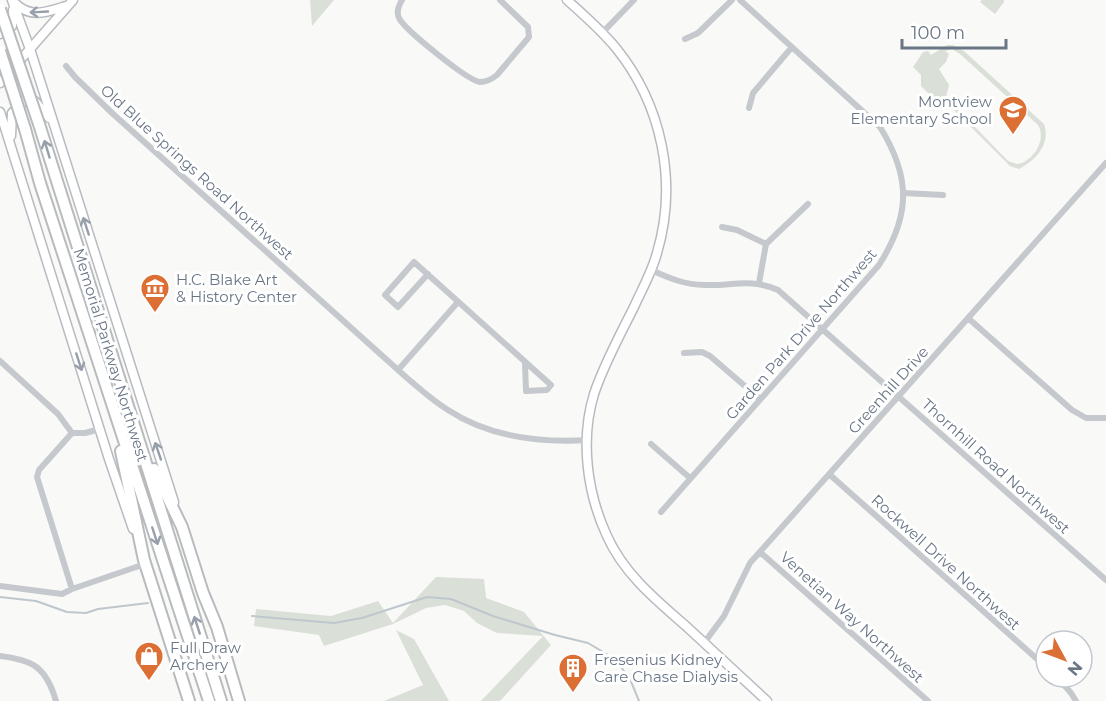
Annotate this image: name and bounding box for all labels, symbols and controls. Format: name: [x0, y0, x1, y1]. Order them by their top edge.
one-way arrow: [29, 7, 49, 18]
scale bar: [902, 12, 1006, 50]
text: 100 m: [911, 22, 965, 44]
street label: Old Blue Springs Road Northwest: [97, 80, 297, 264]
place label: Montview Elementary School: [851, 92, 993, 128]
school or university icon: Montview Elementary School: [997, 94, 1029, 136]
one-way arrow: [41, 140, 52, 159]
one-way arrow: [79, 217, 90, 236]
street label: Garden Park Drive Northwest: [722, 245, 880, 423]
street label: Memorial Parkway Northwest: [69, 246, 153, 464]
place label: H.C. Blake Art & History Center: [176, 270, 297, 306]
museum icon: H.C. Blake Art & History Center: [139, 272, 171, 314]
street label: Greenhill Drive: [844, 342, 932, 438]
one-way arrow: [74, 352, 85, 371]
street label: Thornhill Road Northwest: [918, 394, 1074, 538]
one-way arrow: [152, 442, 163, 461]
street label: Rockwell Drive Northwest: [868, 490, 1024, 634]
one-way arrow: [151, 526, 162, 545]
street label: Venetian Way Northwest: [776, 547, 928, 687]
one-way arrow: [191, 616, 202, 635]
north arrow: [1034, 629, 1094, 689]
place label: Full Draw Archery: [170, 638, 242, 674]
shop icon: Full Draw Archery: [133, 640, 165, 682]
place label: Fresenius Kidney Care Chase Dialysis: [594, 650, 738, 686]
building icon: Fresenius Kidney Care Chase Dialysis: [557, 652, 589, 694]
text: N: [1064, 657, 1086, 680]

